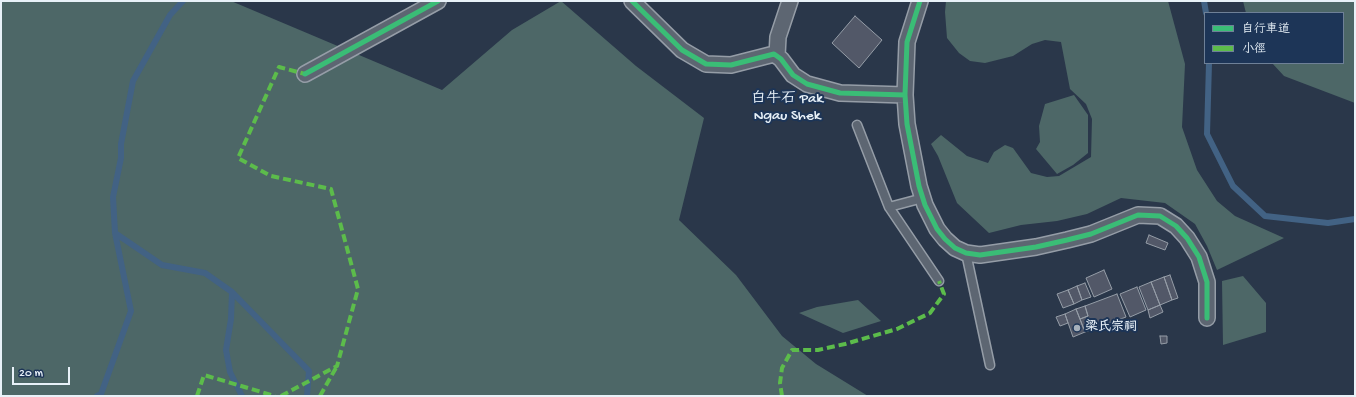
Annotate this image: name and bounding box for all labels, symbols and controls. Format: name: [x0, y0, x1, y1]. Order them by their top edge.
legend: [1204, 12, 1344, 64]
text: 自行車道: [1242, 23, 1290, 37]
text: 小徑: [1242, 43, 1266, 57]
district label: 白牛石 Pak Ngau Shek: [749, 91, 825, 126]
place label: 梁氏宗祠: [1085, 320, 1137, 336]
marker: 梁氏宗祠: [1072, 323, 1082, 333]
scale bar: [14, 359, 72, 385]
text: 20 m: [19, 367, 43, 381]

